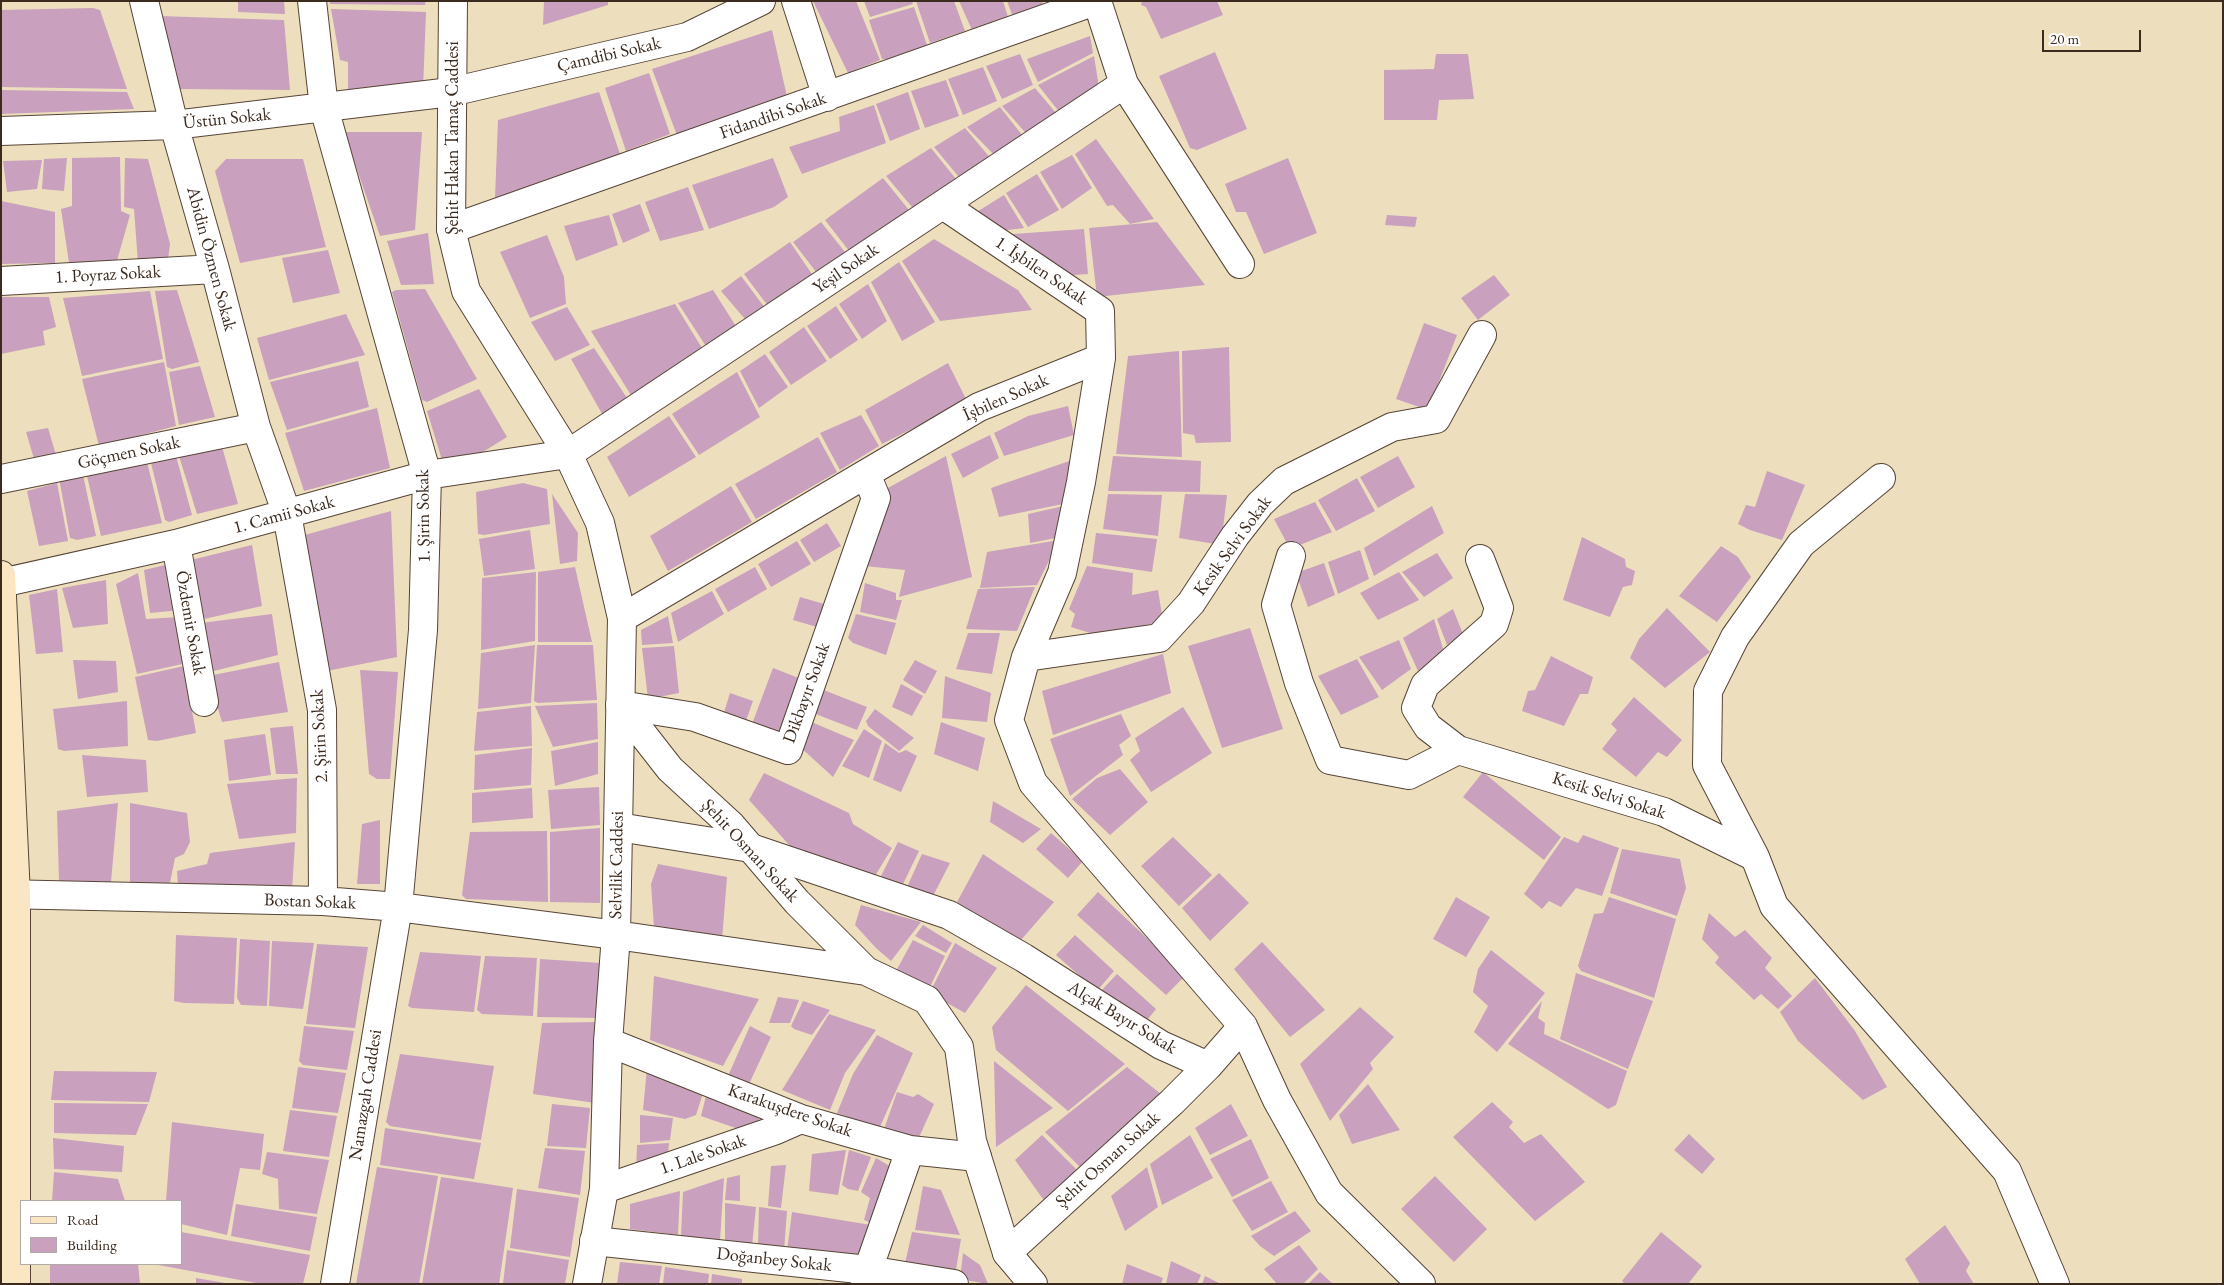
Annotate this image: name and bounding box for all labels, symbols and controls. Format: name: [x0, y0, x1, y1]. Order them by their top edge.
scale bar: [2044, 20, 2143, 52]
text: 20 m: [2050, 29, 2079, 48]
street label: Çamdibi Sokak: [555, 33, 663, 77]
street label: Şehit Hakan Tamaç Caddesi: [442, 41, 464, 235]
street label: Fidandibi Sokak: [717, 88, 829, 144]
street label: Üstün Sokak: [182, 104, 272, 134]
street label: Abidin Özmen Sokak: [181, 184, 241, 334]
street label: 1. İşbilen Sokak: [990, 232, 1092, 310]
street label: Yeşil Sokak: [809, 239, 883, 299]
street label: 1. Poyraz Sokak: [54, 261, 162, 289]
street label: İşbilen Sokak: [960, 370, 1052, 426]
street label: Göçmen Sokak: [76, 432, 182, 474]
street label: 1. Şirin Sokak: [412, 469, 436, 563]
street label: 1. Camii Sokak: [231, 491, 337, 539]
street label: Kesik Selvi Sokak: [1190, 492, 1276, 600]
street label: Özdemir Sokak: [170, 569, 210, 677]
street label: Dikbayır Sokak: [779, 640, 835, 746]
street label: 2. Şirin Sokak: [307, 689, 333, 783]
street label: Kesik Selvi Sokak: [1549, 767, 1669, 825]
street label: Şehit Osman Sokak: [697, 795, 803, 907]
street label: Selvilik Caddesi: [605, 811, 629, 919]
street label: Bostan Sokak: [263, 890, 357, 914]
street label: Alçak Bayır Sokak: [1063, 977, 1181, 1059]
street label: Namazgah Caddesi: [345, 1028, 387, 1162]
street label: Karakuşdere Sokak: [725, 1080, 855, 1142]
street label: Şehit Osman Sokak: [1051, 1107, 1165, 1213]
street label: 1. Lale Sokak: [657, 1130, 749, 1180]
legend: [20, 1200, 182, 1265]
text: Road: [67, 1210, 98, 1229]
text: Building: [67, 1235, 117, 1254]
street label: Doğanbey Sokak: [715, 1243, 833, 1277]

